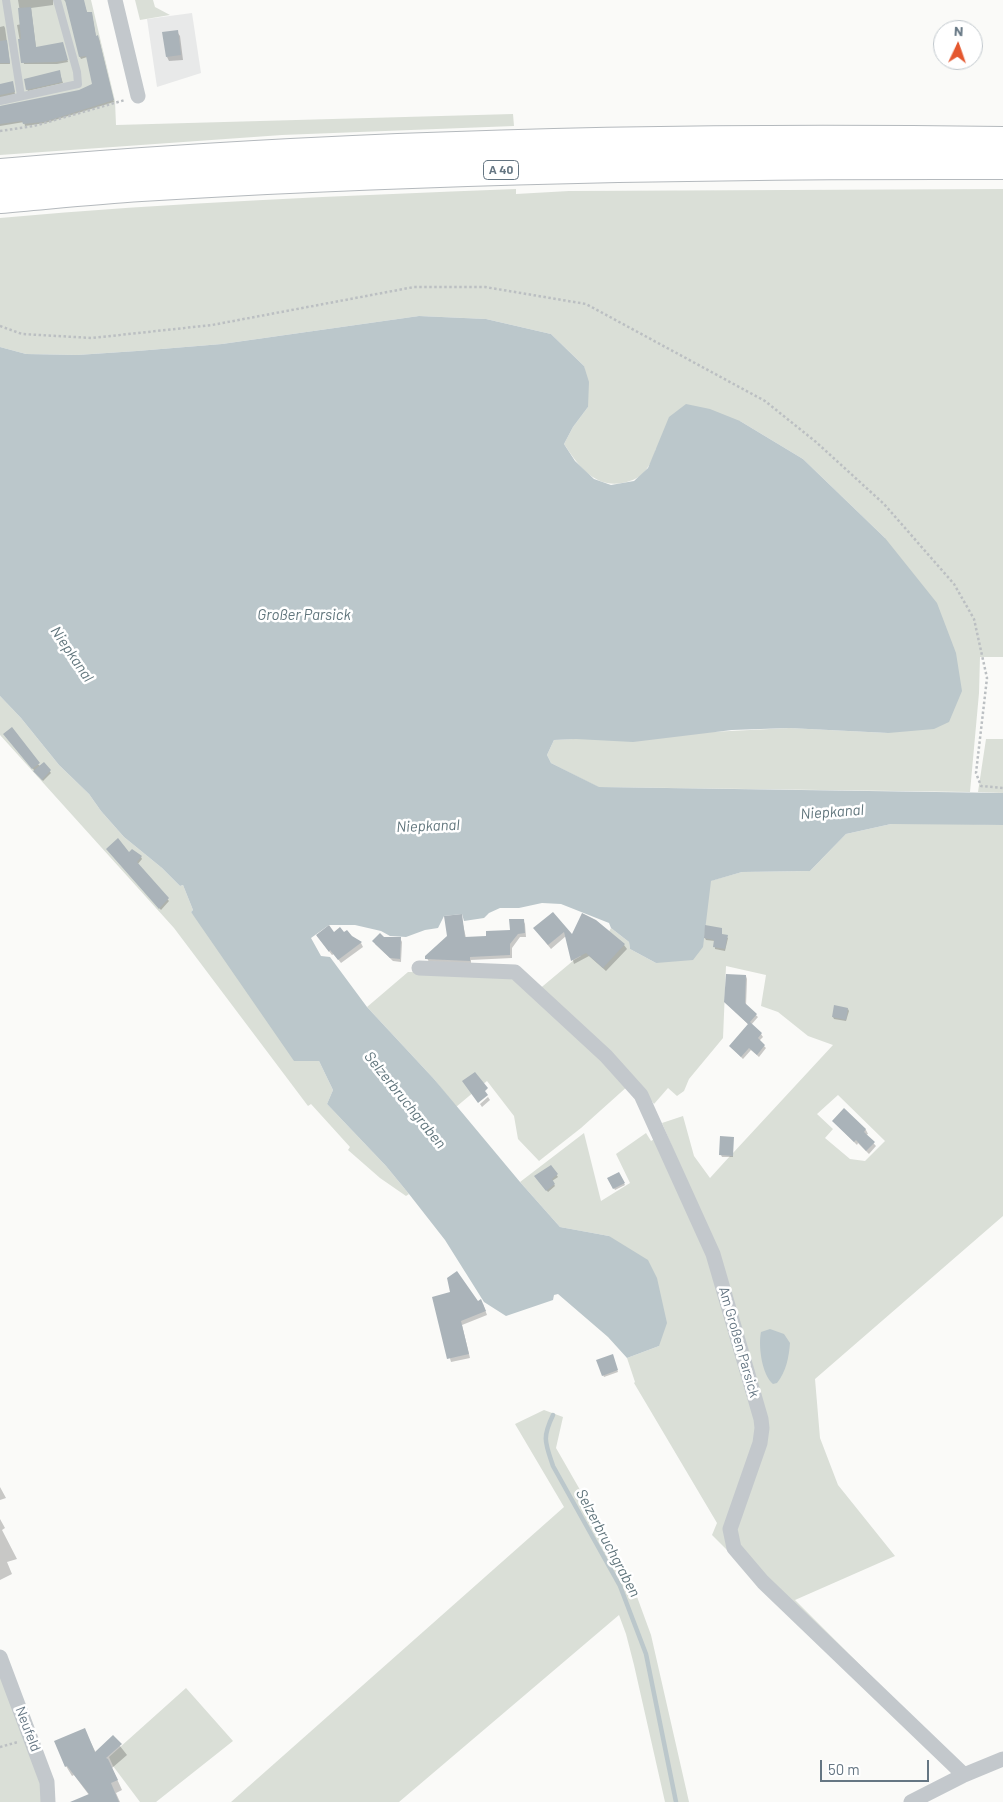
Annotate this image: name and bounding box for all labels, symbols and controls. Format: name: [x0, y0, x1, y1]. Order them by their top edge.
north arrow: [933, 20, 983, 70]
text: N: [954, 22, 964, 39]
road number: A 40: [484, 160, 518, 180]
water label: Großer Parsick: [257, 606, 351, 624]
water label: Niepkanal: [47, 623, 97, 685]
water label: Niepkanal: [800, 801, 864, 823]
water label: Niepkanal: [396, 816, 460, 836]
water label: Selzerbruchgraben: [360, 1048, 450, 1152]
street label: Am Großen Parsick: [715, 1285, 763, 1399]
water label: Selzerbruchgraben: [572, 1486, 644, 1600]
street label: Neufeld: [12, 1704, 44, 1754]
scale bar: [823, 1750, 932, 1782]
text: 50 m: [828, 1760, 860, 1778]

